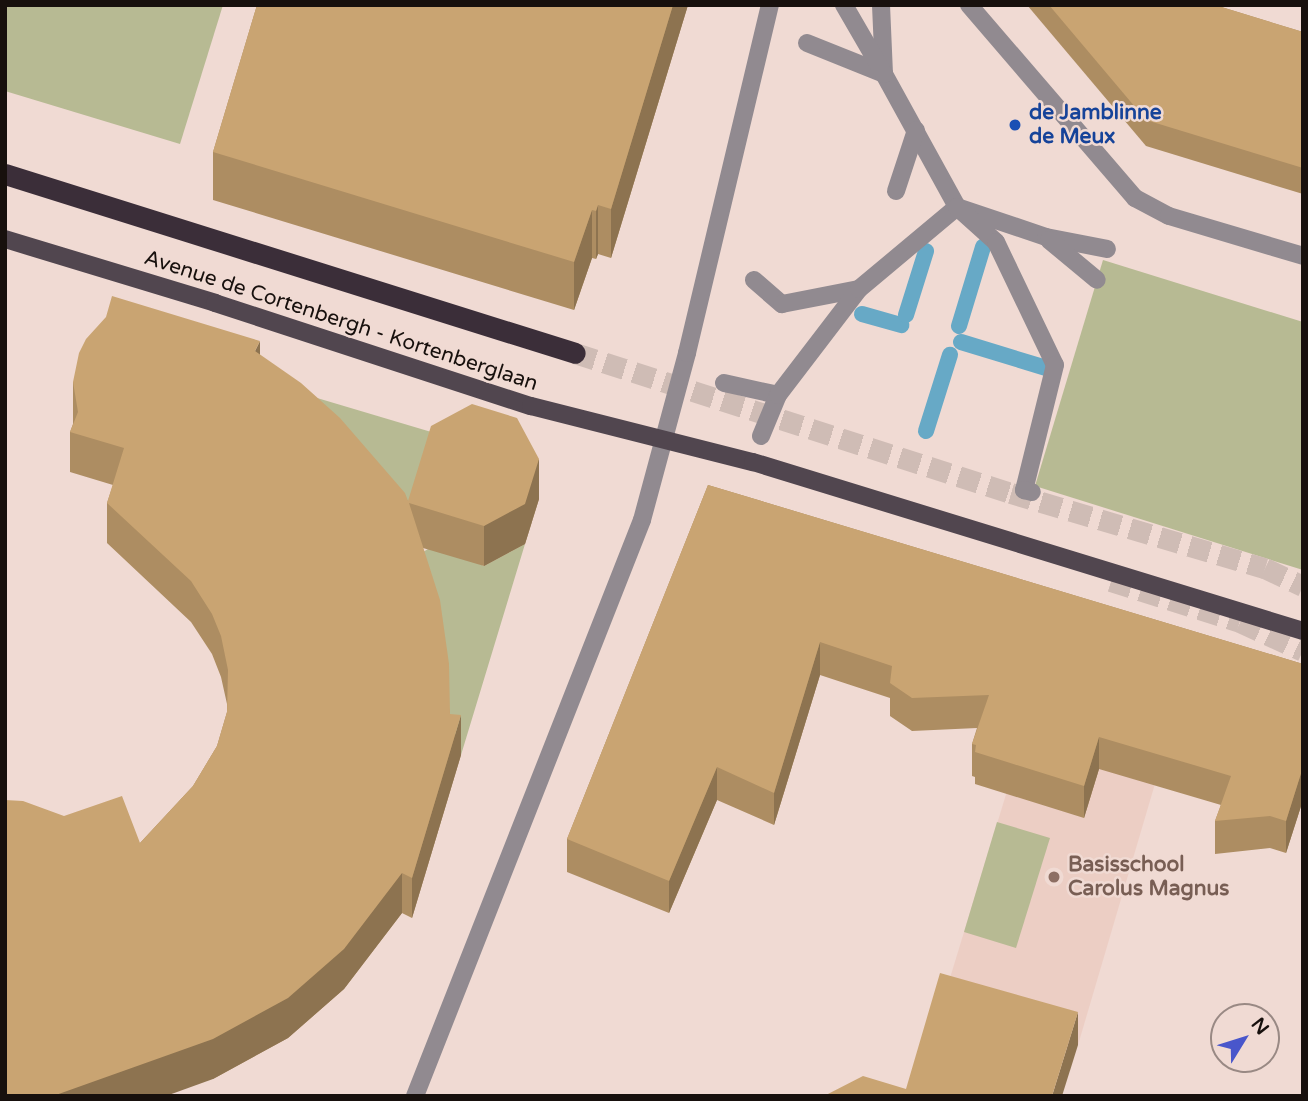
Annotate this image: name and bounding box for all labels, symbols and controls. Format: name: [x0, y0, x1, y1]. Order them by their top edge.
place label: de Jamblinne de Meux: [1029, 100, 1162, 150]
marker: de Jamblinne de Meux: [1007, 117, 1023, 133]
street label: Avenue de Cortenbergh - Kortenberglaan: [141, 245, 541, 397]
place label: Basisschool Carolus Magnus: [1068, 852, 1229, 902]
marker: Basisschool Carolus Magnus: [1046, 869, 1062, 885]
north arrow: [1210, 1003, 1280, 1073]
text: N: [1247, 1014, 1273, 1039]

